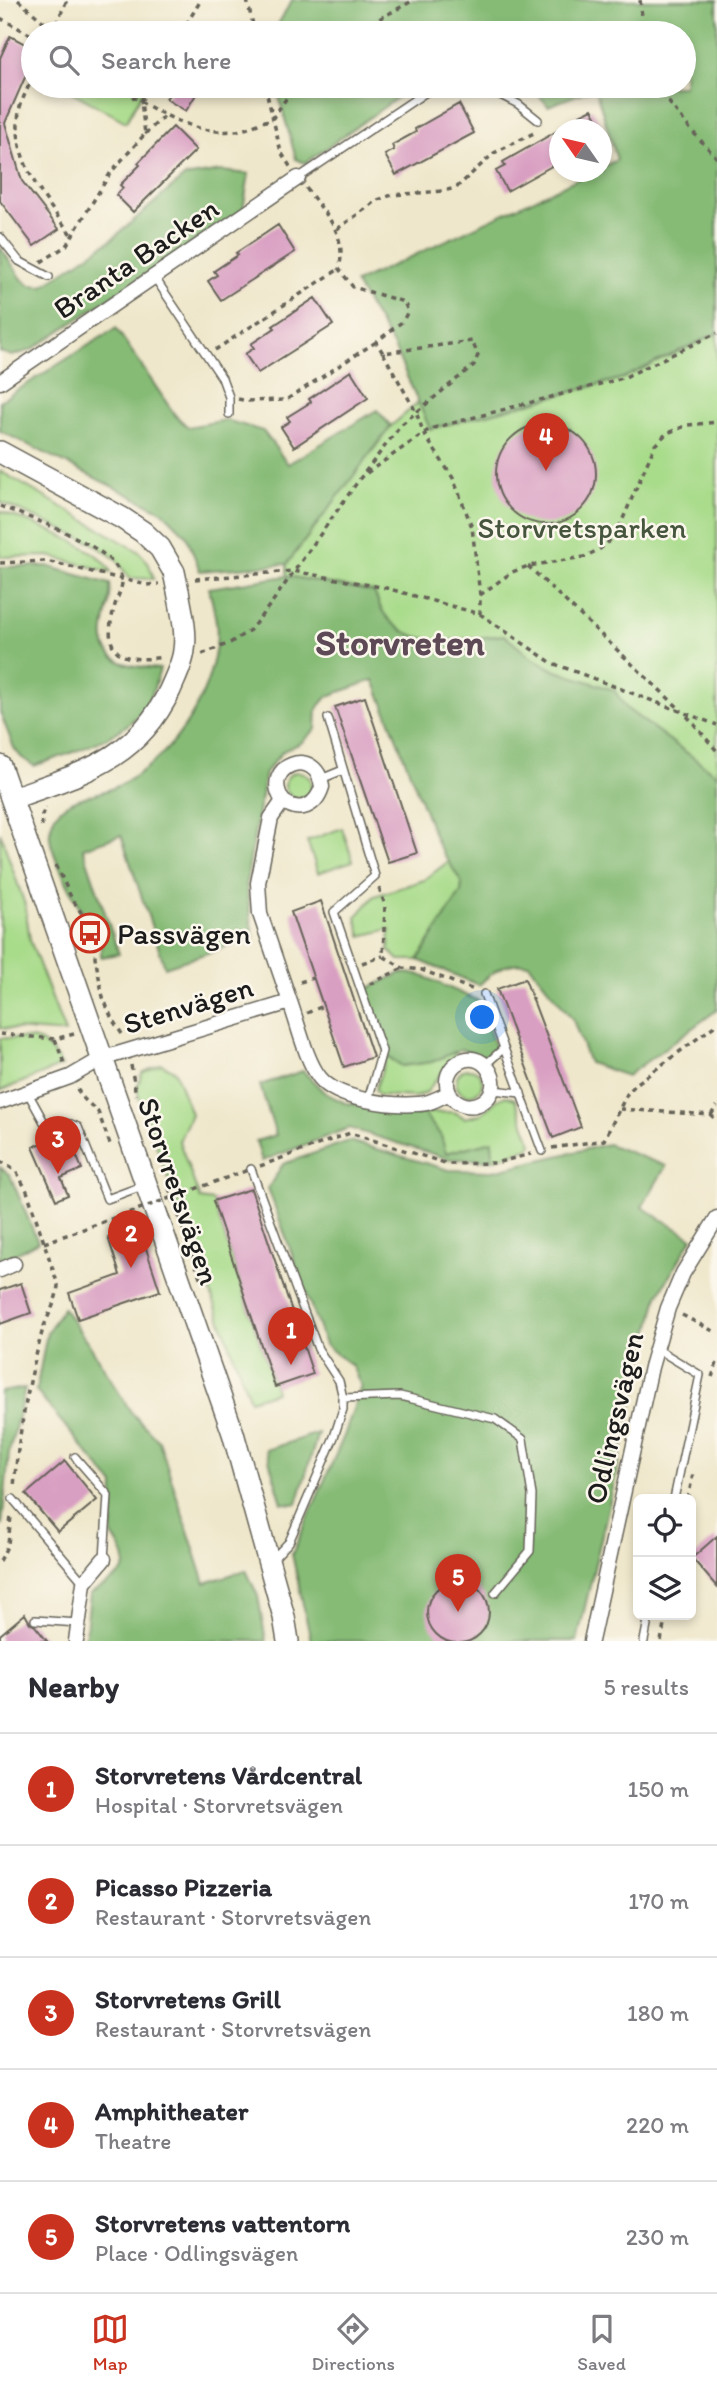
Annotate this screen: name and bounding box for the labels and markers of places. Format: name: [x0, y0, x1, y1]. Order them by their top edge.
pin: 4: [523, 413, 569, 471]
bus stop icon: Passvägen: [69, 912, 111, 954]
place label: Passvägen: [117, 915, 251, 952]
pin: 3: [35, 1116, 81, 1174]
pin: 2: [108, 1210, 154, 1268]
pin: 1: [268, 1307, 314, 1365]
pin: 5: [435, 1554, 481, 1612]

